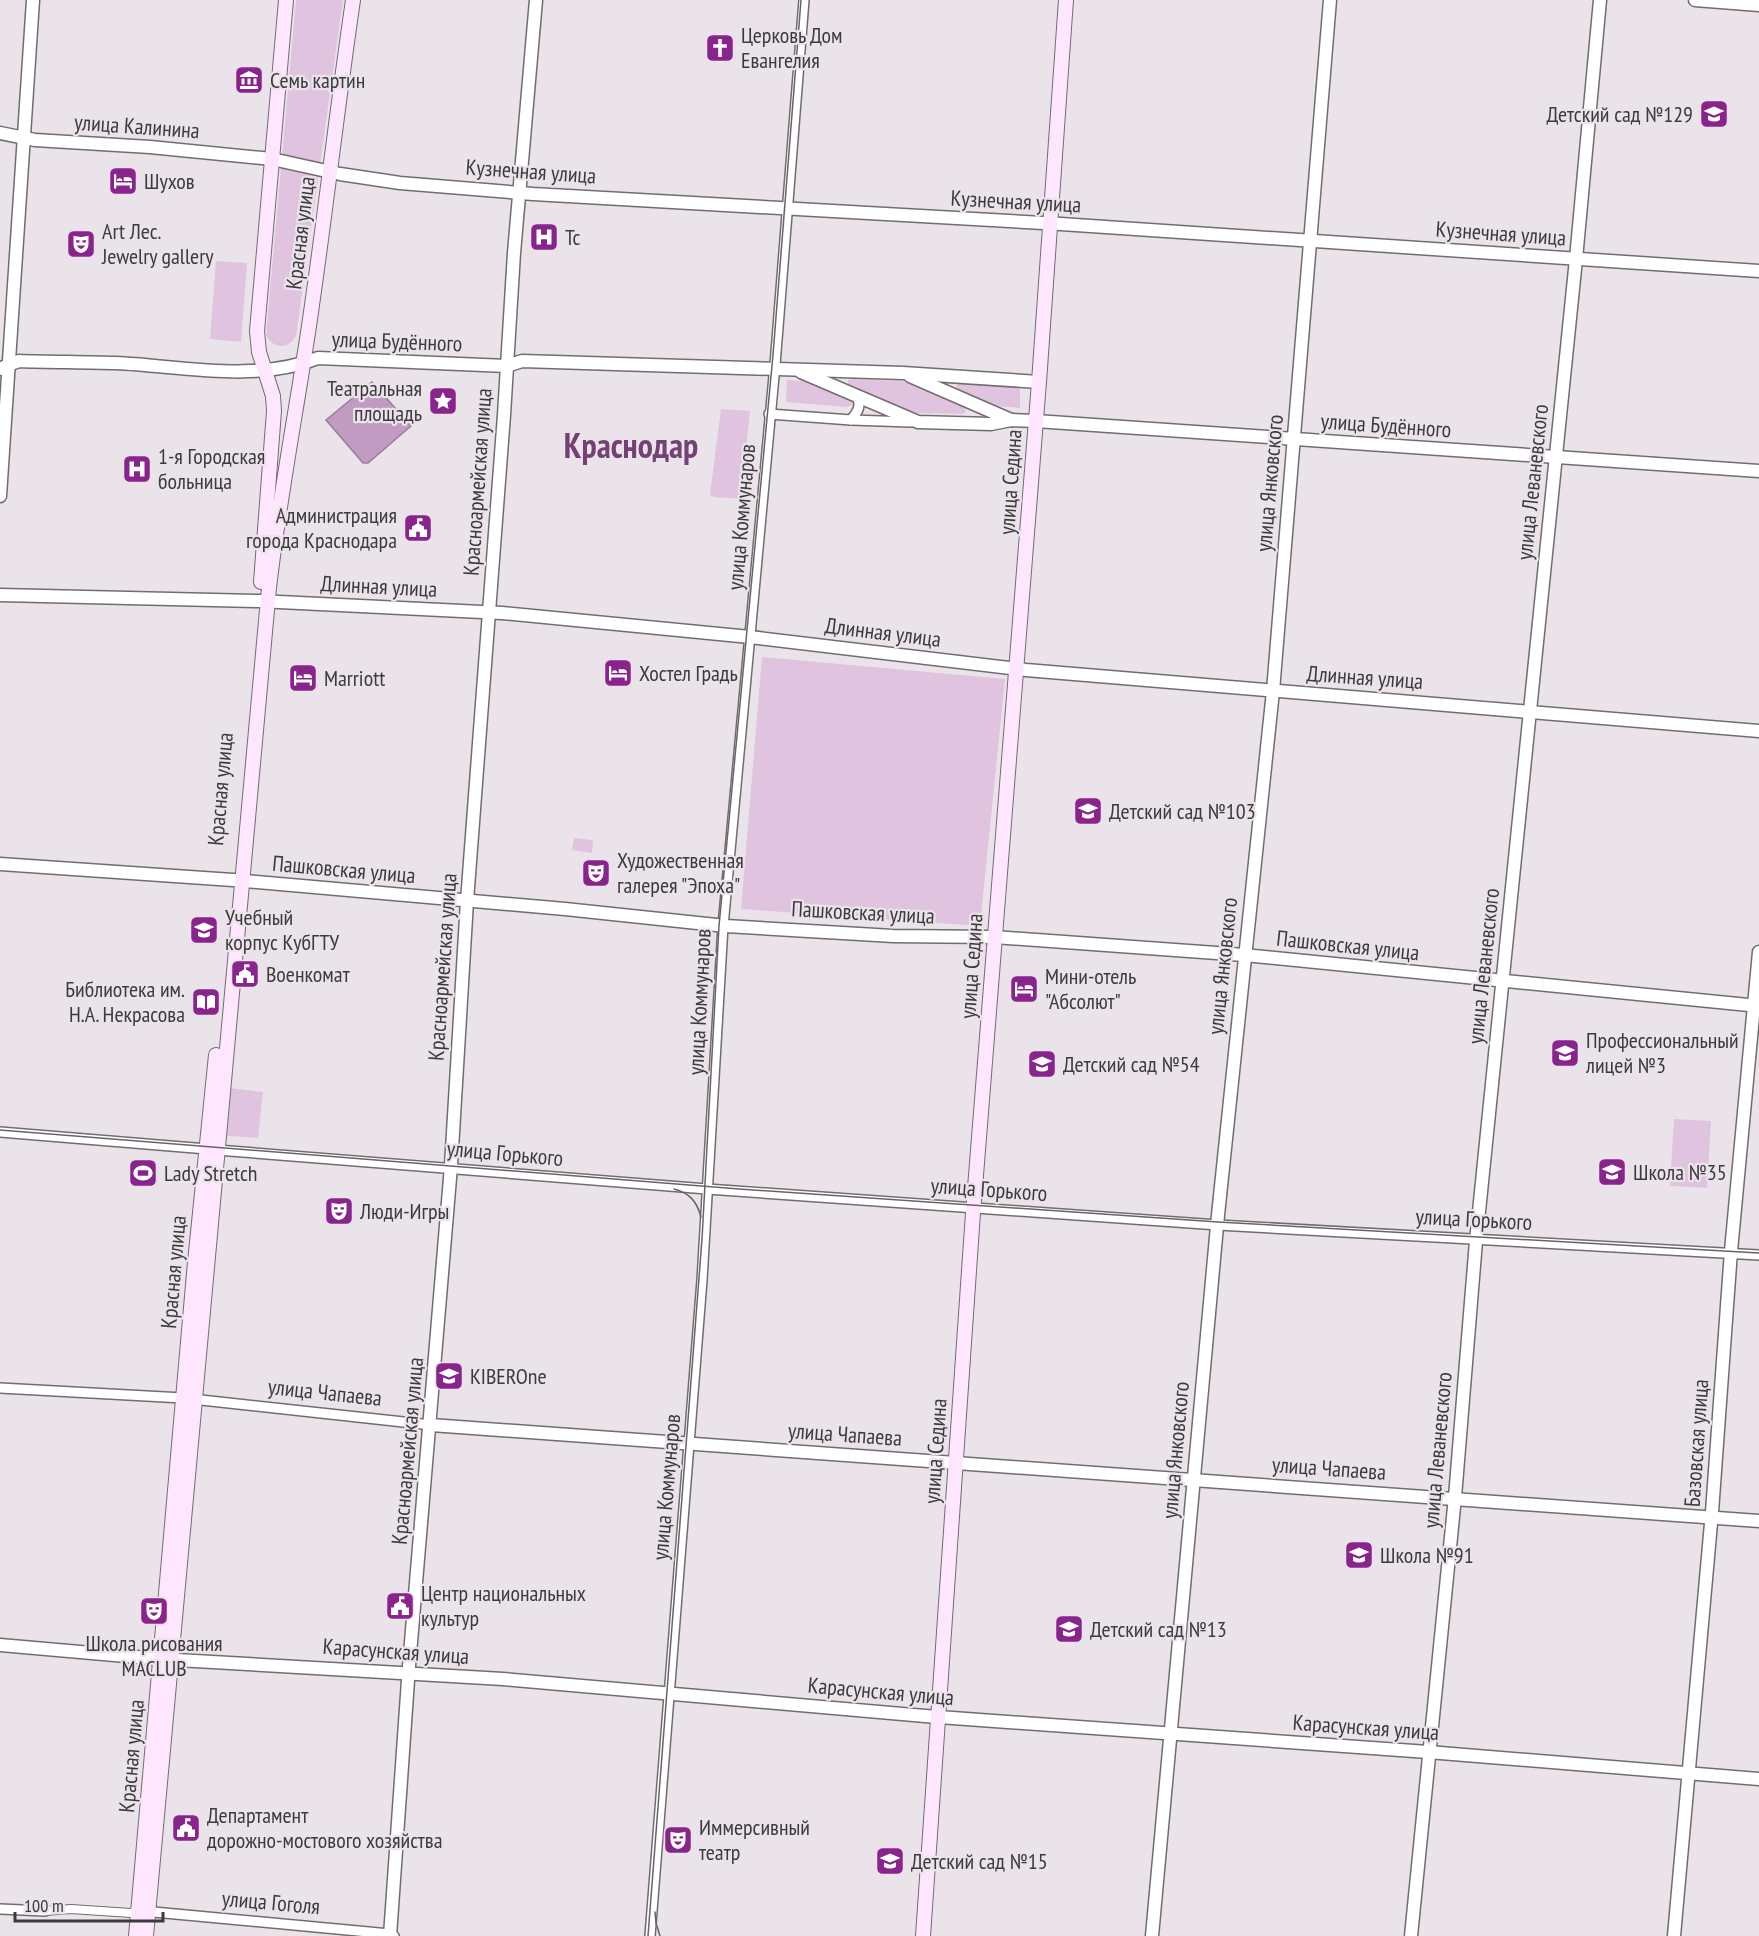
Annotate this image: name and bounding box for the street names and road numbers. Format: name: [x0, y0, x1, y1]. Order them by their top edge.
street label: улица Калинина: [73, 108, 201, 144]
street label: Кузнечная улица: [465, 152, 597, 190]
street label: Красная улица: [279, 175, 321, 291]
street label: Кузнечная улица: [950, 184, 1082, 218]
street label: Кузнечная улица: [1435, 214, 1567, 252]
street label: улица Будённого: [331, 325, 463, 357]
street label: Красноармейская улица: [456, 387, 498, 577]
street label: улица Леваневского: [1510, 403, 1554, 561]
street label: улица Будённого: [1320, 406, 1452, 444]
street label: улица Янковского: [1249, 413, 1289, 553]
street label: улица Седина: [992, 428, 1028, 536]
street label: улица Коммунаров: [721, 443, 761, 591]
street label: Длинная улица: [320, 569, 438, 603]
street label: Длинная улица: [823, 611, 943, 653]
street label: Длинная улица: [1306, 659, 1424, 695]
street label: Красная улица: [201, 731, 239, 847]
street label: Пашковская улица: [271, 849, 417, 889]
street label: Красноармейская улица: [421, 872, 463, 1062]
street label: улица Леваневского: [1461, 887, 1505, 1045]
street label: Пашковская улица: [791, 894, 935, 930]
street label: улица Янковского: [1201, 896, 1243, 1036]
street label: улица Седина: [953, 912, 989, 1020]
street label: Пашковская улица: [1275, 924, 1421, 966]
street label: улица Коммунаров: [681, 928, 717, 1076]
street label: улица Горького: [446, 1134, 564, 1172]
street label: улица Горького: [930, 1171, 1048, 1207]
street label: улица Горького: [1415, 1202, 1533, 1236]
street label: Красная улица: [154, 1214, 192, 1330]
street label: Красноармейская улица: [385, 1356, 429, 1546]
street label: улица Леваневского: [1416, 1371, 1458, 1529]
street label: улица Чапаева: [267, 1372, 383, 1412]
street label: Базовская улица: [1678, 1378, 1714, 1508]
street label: улица Янковского: [1155, 1380, 1195, 1520]
street label: улица Седина: [917, 1397, 953, 1505]
street label: улица Коммунаров: [646, 1413, 686, 1561]
street label: улица Чапаева: [787, 1416, 903, 1452]
street label: улица Чапаева: [1271, 1450, 1387, 1486]
street label: Карасунская улица: [322, 1632, 470, 1670]
street label: Карасунская улица: [807, 1671, 955, 1711]
street label: Красная улица: [112, 1698, 150, 1814]
street label: Карасунская улица: [1292, 1708, 1440, 1746]
street label: улица Гоголя: [221, 1884, 321, 1920]

